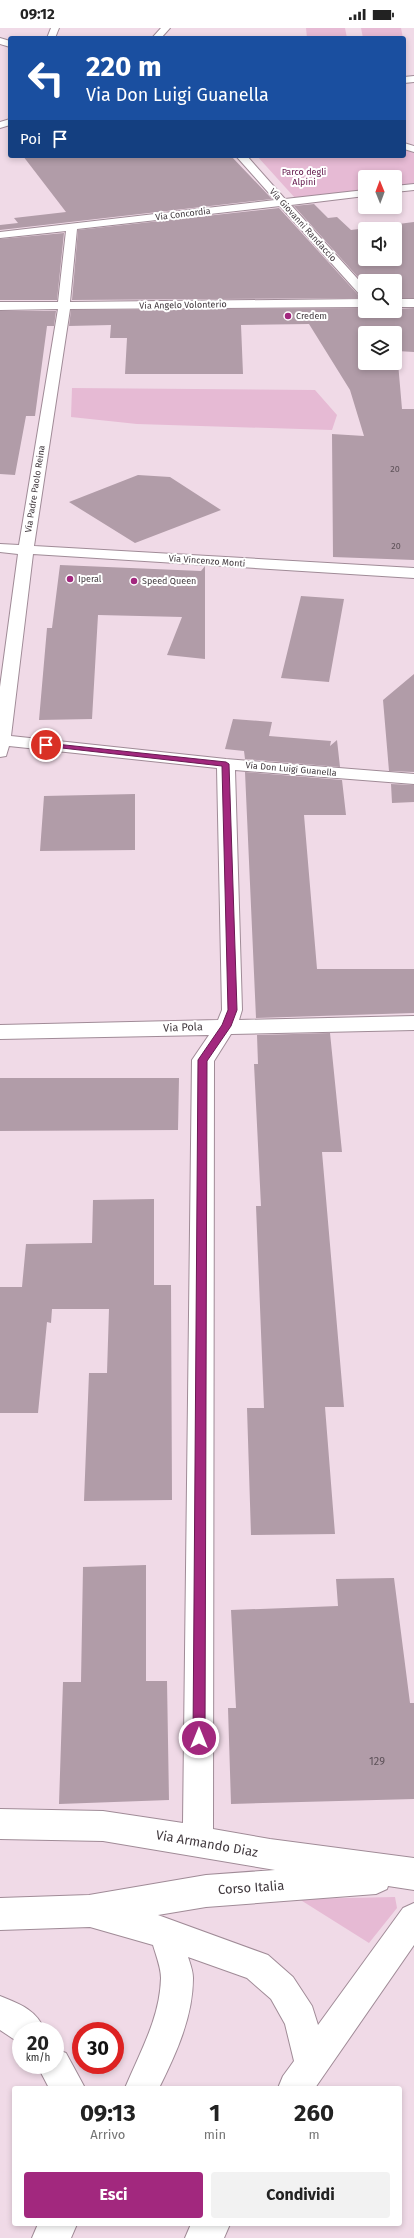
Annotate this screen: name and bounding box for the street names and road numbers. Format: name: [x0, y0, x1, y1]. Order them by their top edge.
street label: Via Giovanni Randaccio: [268, 186, 338, 264]
street label: Via Concordia: [155, 206, 211, 222]
street label: Via Angelo Volonterio: [139, 299, 227, 311]
street label: Via Padre Paolo Reina: [23, 444, 47, 533]
street label: Via Vincenzo Monti: [168, 553, 246, 569]
street label: Via Don Luigi Guanella: [245, 760, 337, 778]
street label: Via Pola: [163, 1020, 203, 1035]
street label: Via Armando Diaz: [155, 1827, 259, 1860]
street label: Corso Italia: [217, 1878, 285, 1897]

